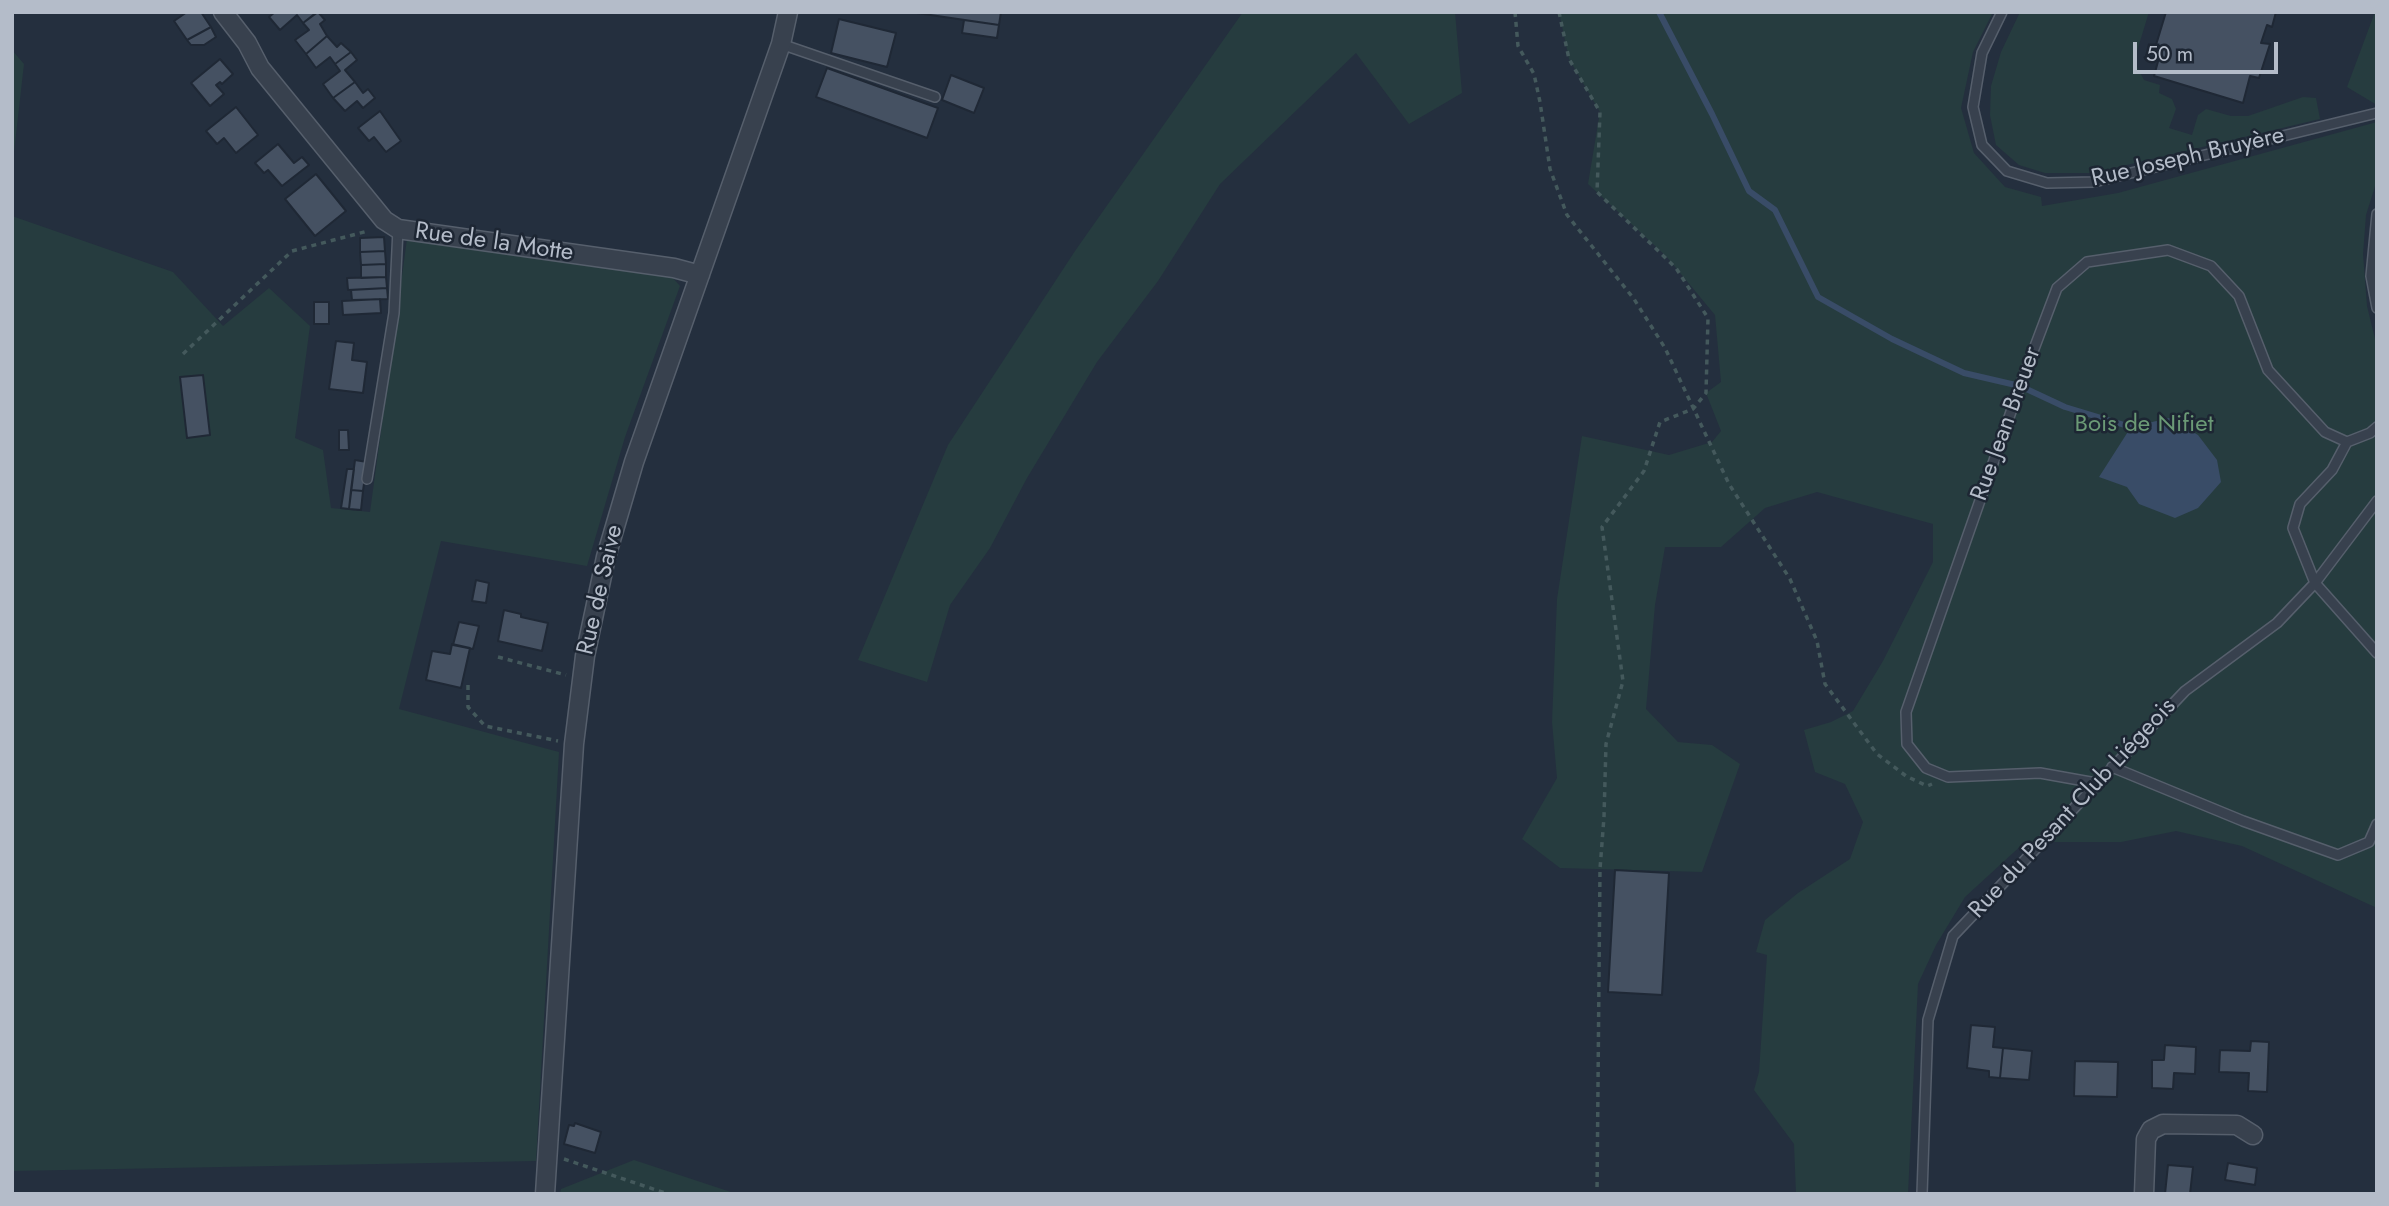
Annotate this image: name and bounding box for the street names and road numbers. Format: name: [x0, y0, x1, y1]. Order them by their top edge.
street label: Rue Joseph Bruyère: [2089, 122, 2287, 194]
street label: Rue de la Motte: [413, 218, 575, 268]
street label: Rue Jean Breuer: [1966, 343, 2048, 505]
street label: Rue de Saive: [572, 522, 630, 658]
street label: Rue du Pesant Club Liégeois: [1963, 693, 2183, 925]

